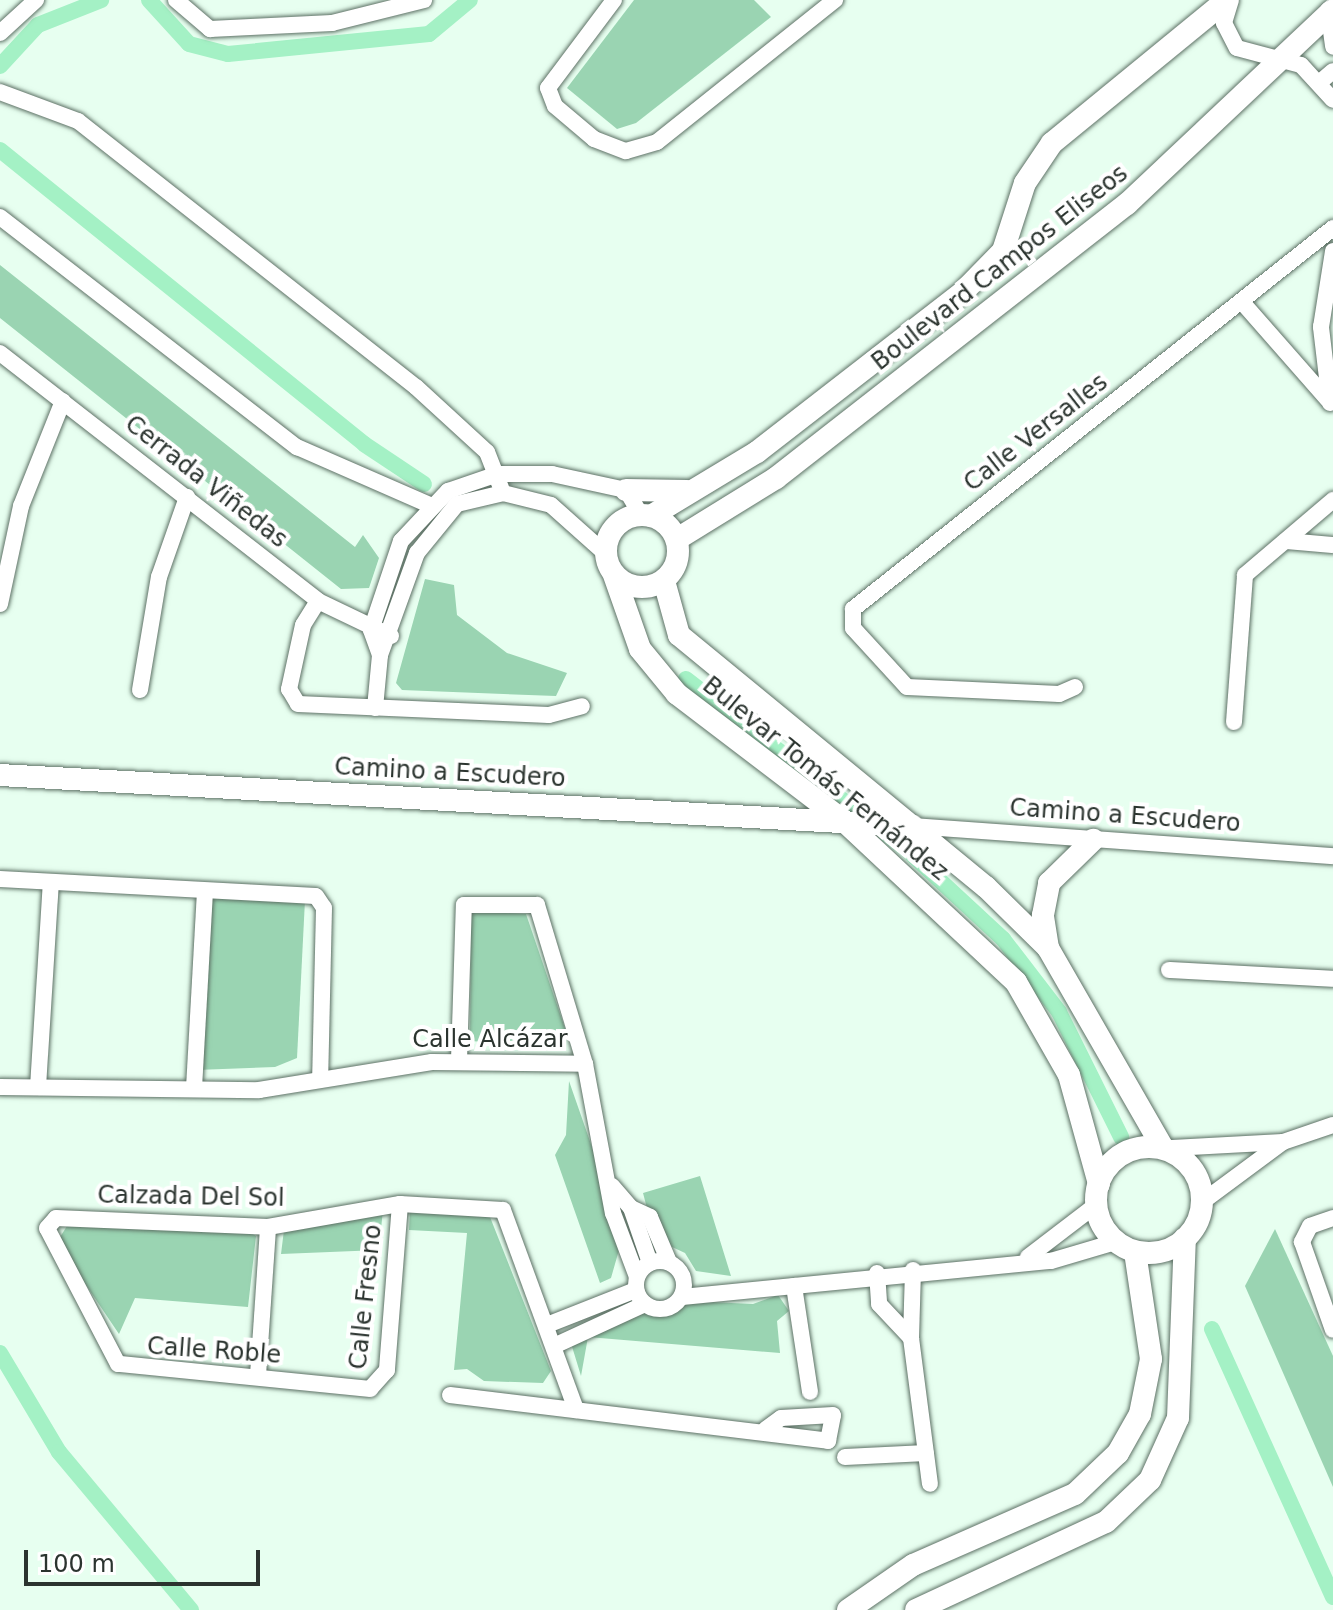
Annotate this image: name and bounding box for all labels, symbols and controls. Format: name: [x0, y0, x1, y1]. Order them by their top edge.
street label: Boulevard Campos Eliseos: [866, 159, 1134, 377]
street label: Calle Versalles: [958, 368, 1114, 498]
street label: Cerrada Viñedas: [119, 410, 293, 554]
street label: Bulevar Tomás Fernández: [696, 671, 954, 887]
street label: Camino a Escudero: [334, 753, 566, 793]
street label: Camino a Escudero: [1009, 794, 1241, 838]
street label: Calle Alcázar: [412, 1026, 568, 1054]
street label: Calzada Del Sol: [97, 1181, 285, 1213]
street label: Calle Fresno: [344, 1223, 388, 1371]
street label: Calle Roble: [146, 1332, 282, 1370]
scale bar: [28, 1534, 264, 1584]
text: 100 m: [38, 1550, 115, 1578]

